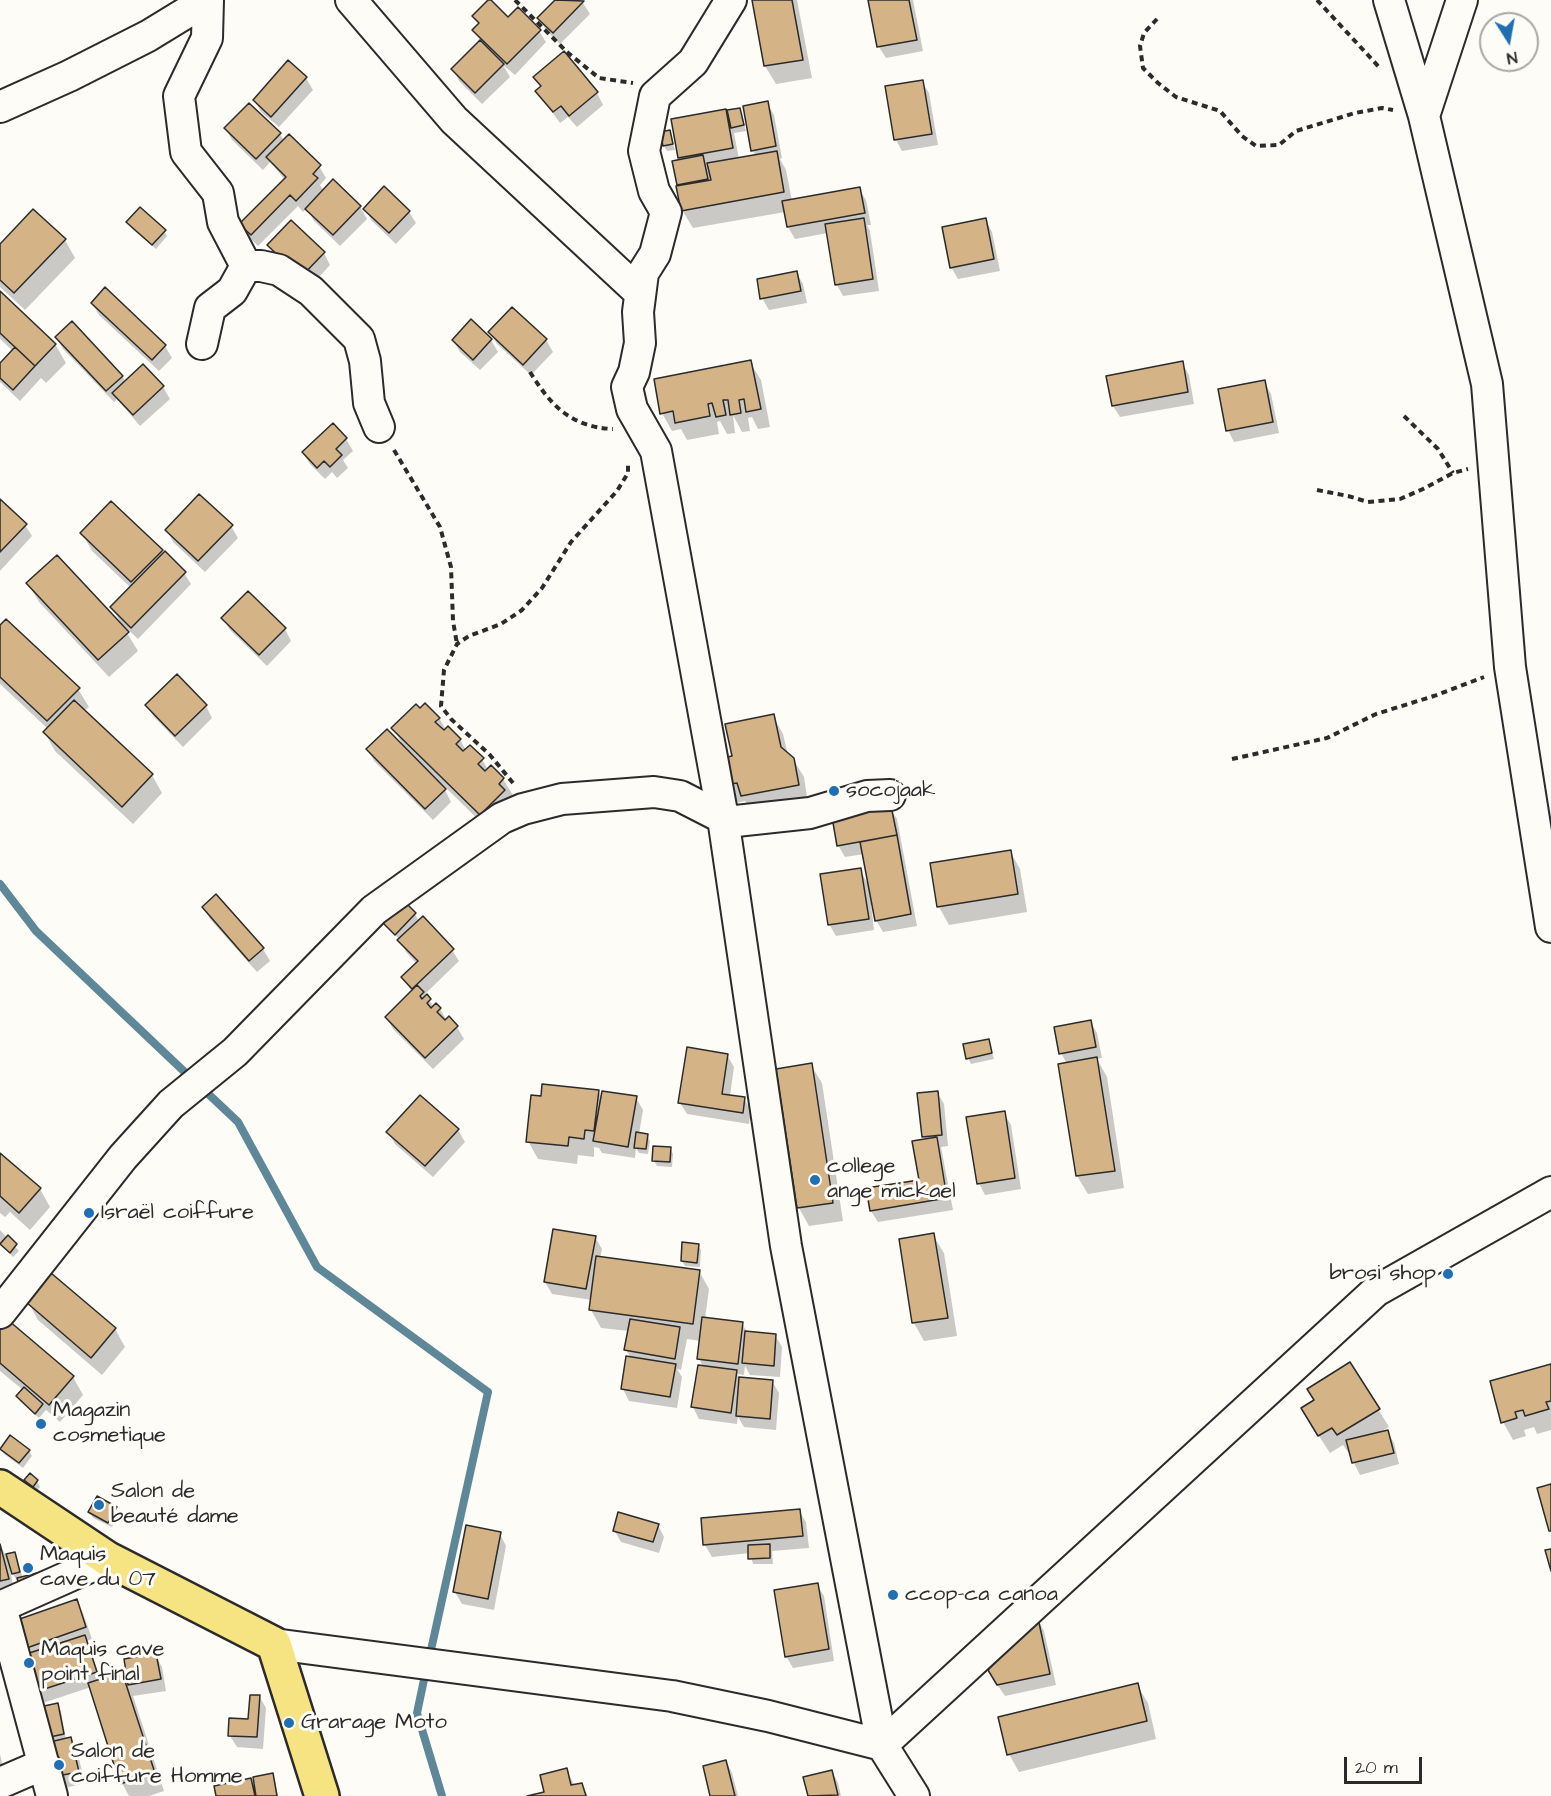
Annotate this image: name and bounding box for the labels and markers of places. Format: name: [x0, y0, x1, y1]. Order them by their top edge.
place label: socojaak: [846, 778, 936, 804]
marker: socojaak: [827, 784, 841, 798]
place label: college ange mickael: [827, 1154, 956, 1206]
marker: college ange mickael: [808, 1173, 822, 1187]
place label: Israël coiffure: [101, 1200, 254, 1226]
marker: Israël coiffure: [82, 1206, 96, 1220]
place label: brosi shop: [1329, 1261, 1436, 1287]
marker: brosi shop: [1441, 1267, 1455, 1281]
place label: Magazin cosmetique: [53, 1398, 166, 1450]
marker: Magazin cosmetique: [34, 1417, 48, 1431]
place label: Salon de beauté dame: [111, 1479, 239, 1530]
marker: Salon de beauté dame: [92, 1498, 106, 1512]
place label: Maquis cave du 07: [40, 1542, 156, 1594]
marker: Maquis cave du 07: [21, 1561, 35, 1575]
place label: ccop-ca canoa: [905, 1582, 1058, 1608]
marker: ccop-ca canoa: [886, 1588, 900, 1602]
place label: Maquis cave point final: [41, 1637, 164, 1688]
marker: Maquis cave point final: [22, 1656, 36, 1670]
place label: Grarage Moto: [301, 1710, 447, 1736]
marker: Grarage Moto: [282, 1716, 296, 1730]
place label: Salon de coiffure Homme: [71, 1739, 243, 1790]
marker: Salon de coiffure Homme: [52, 1758, 66, 1772]

